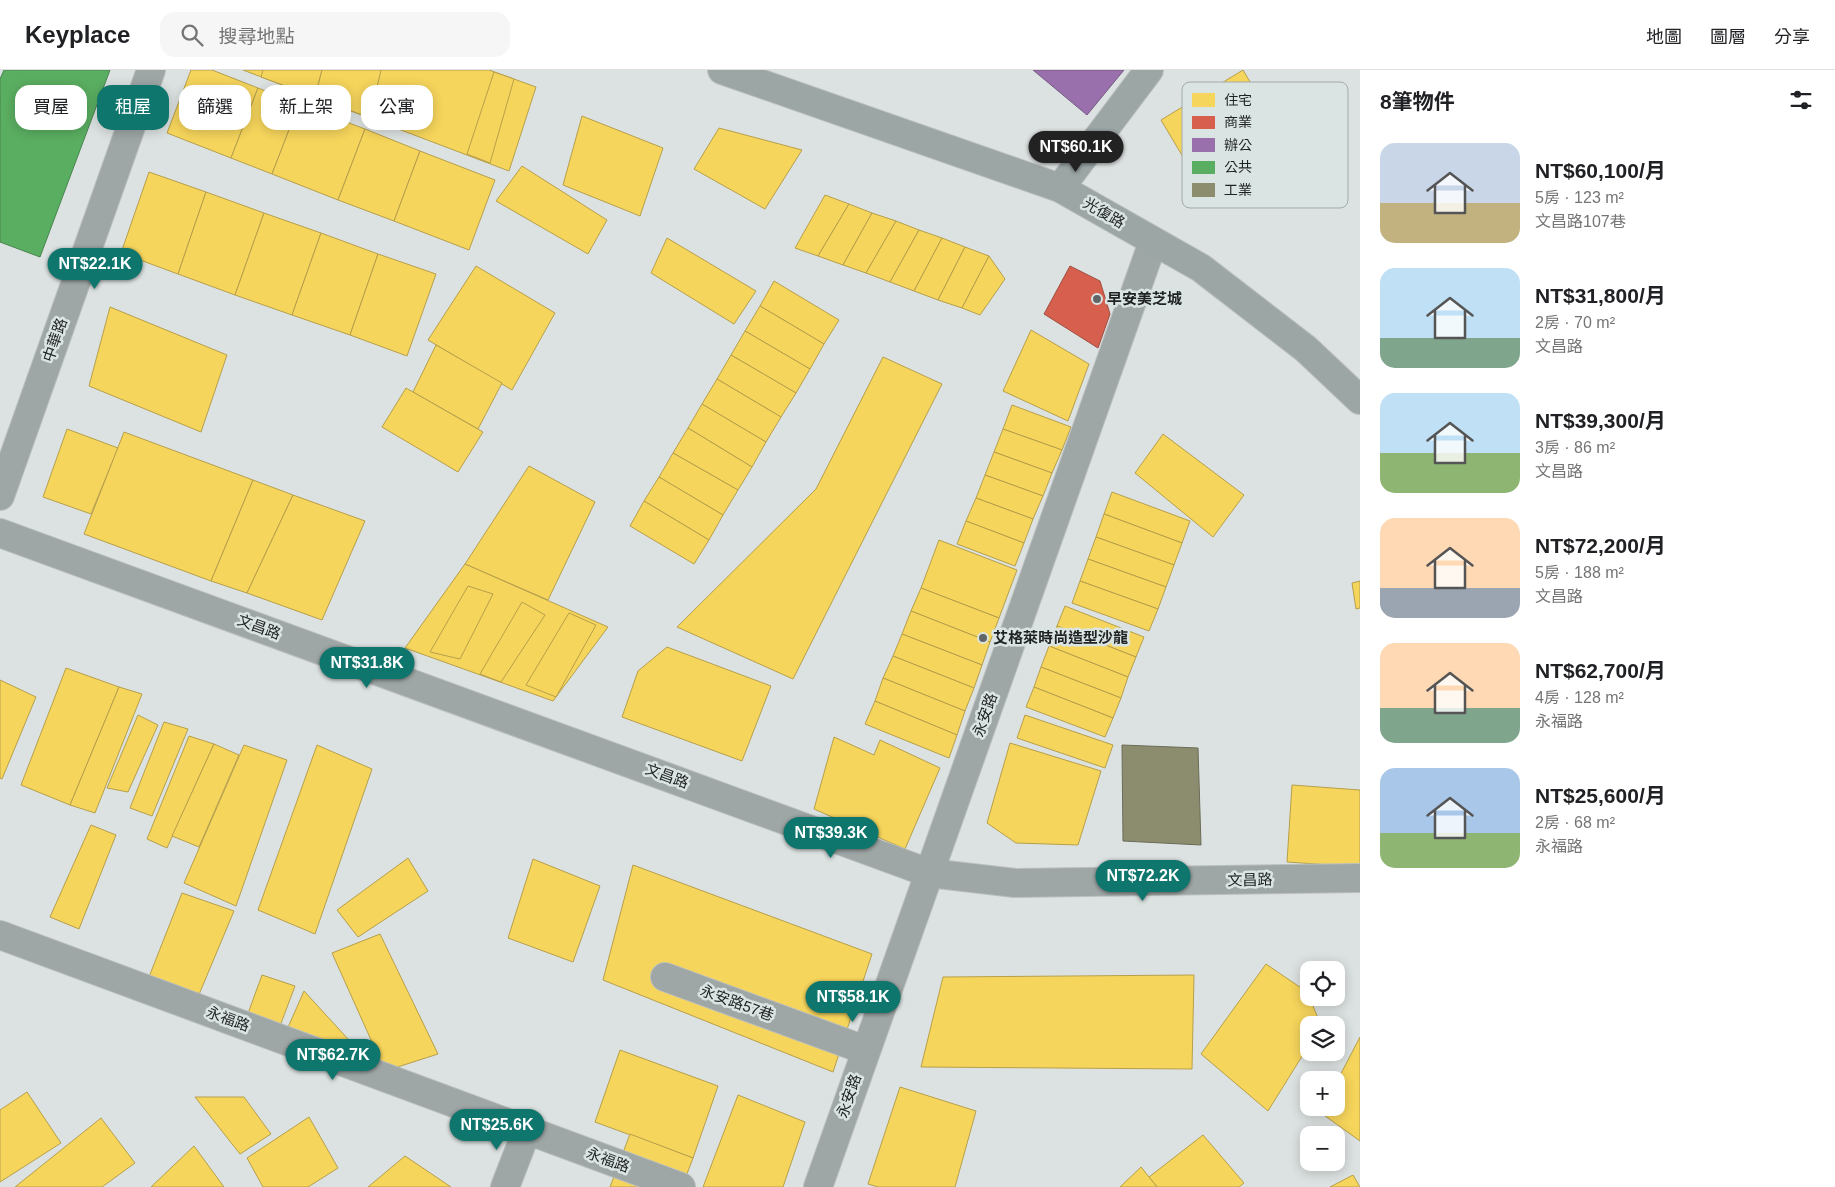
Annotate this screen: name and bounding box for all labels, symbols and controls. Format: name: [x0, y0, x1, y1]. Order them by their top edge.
search box: [160, 12, 510, 57]
text: Keyplace: [25, 21, 130, 48]
icon: search: [178, 21, 206, 49]
text: 搜尋地點: [218, 26, 294, 47]
text: 地圖: [1646, 27, 1682, 47]
text: 圖層: [1710, 27, 1746, 47]
text: 分享: [1774, 27, 1810, 47]
legend: [1182, 82, 1348, 208]
chip: 買屋: [15, 85, 87, 130]
chip: 租屋: [97, 85, 169, 130]
chip: 篩選: [179, 85, 251, 130]
chip: 新上架: [261, 85, 351, 130]
chip: 公寓: [361, 85, 433, 130]
icon: filters: [1787, 86, 1815, 114]
text: 8筆物件: [1380, 90, 1455, 113]
text: 住宅: [1224, 92, 1252, 108]
text: 商業: [1224, 114, 1252, 130]
pin: NT$60.1K: [1024, 131, 1128, 173]
text: 辦公: [1224, 137, 1252, 153]
text: NT$60.1K: [1040, 138, 1112, 155]
text: 公共: [1224, 159, 1252, 175]
text: NT$60,100/月: [1535, 159, 1666, 182]
icon: home: [1420, 163, 1480, 223]
text: 工業: [1224, 182, 1252, 198]
text: 5房 · 123 m²: [1535, 189, 1624, 206]
street label: 光復路: [1081, 194, 1128, 231]
text: 文昌路107巷: [1535, 213, 1626, 230]
pin: NT$22.1K: [43, 248, 147, 290]
text: NT$22.1K: [59, 255, 131, 272]
text: NT$31,800/月: [1535, 284, 1666, 307]
icon: home: [1420, 288, 1480, 348]
place label: 早安美芝城: [1107, 290, 1182, 307]
marker: 早安美芝城: [1091, 293, 1103, 305]
text: 2房 · 70 m²: [1535, 314, 1615, 331]
street label: 中華路: [39, 316, 70, 364]
text: 文昌路: [1535, 338, 1583, 355]
text: NT$39,300/月: [1535, 409, 1666, 432]
icon: home: [1420, 413, 1480, 473]
text: 3房 · 86 m²: [1535, 439, 1615, 456]
text: 文昌路: [1535, 463, 1583, 480]
text: NT$72,200/月: [1535, 534, 1666, 557]
icon: home: [1420, 538, 1480, 598]
text: 5房 · 188 m²: [1535, 564, 1624, 581]
text: 文昌路: [1535, 588, 1583, 605]
street label: 文昌路: [235, 611, 283, 642]
place label: 艾格萊時尚造型沙龍: [993, 629, 1128, 646]
marker: 艾格萊時尚造型沙龍: [977, 632, 989, 644]
pin: NT$31.8K: [315, 646, 419, 689]
text: NT$31.8K: [331, 654, 403, 671]
text: NT$62,700/月: [1535, 659, 1666, 682]
icon: home: [1420, 663, 1480, 723]
text: 4房 · 128 m²: [1535, 689, 1624, 706]
street label: 永安路: [969, 691, 1000, 739]
text: 永福路: [1535, 713, 1583, 730]
street label: 文昌路: [643, 760, 691, 791]
text: NT$25,600/月: [1535, 784, 1666, 807]
icon: home: [1420, 788, 1480, 848]
text: 2房 · 68 m²: [1535, 814, 1615, 831]
pin: NT$39.3K: [779, 816, 883, 859]
text: NT$39.3K: [795, 824, 867, 841]
text: 永福路: [1535, 838, 1583, 855]
pin: NT$72.2K: [1091, 860, 1195, 902]
text: NT$72.2K: [1107, 867, 1179, 884]
street label: 文昌路: [1227, 871, 1273, 888]
map controls: [1300, 961, 1345, 1171]
button: locate: [1300, 961, 1345, 1006]
pin: NT$58.1K: [801, 980, 905, 1023]
street label: 永安路57巷: [698, 981, 776, 1024]
text: NT$58.1K: [817, 988, 889, 1005]
street label: 永福路: [204, 1003, 252, 1034]
button: layers: [1300, 1016, 1345, 1061]
pin: NT$62.7K: [281, 1038, 385, 1081]
text: NT$62.7K: [297, 1046, 369, 1063]
button: +: [1300, 1071, 1345, 1116]
street label: 永安路: [833, 1072, 864, 1120]
pin: NT$25.6K: [445, 1108, 549, 1151]
text: NT$25.6K: [461, 1116, 533, 1133]
button: −: [1300, 1126, 1345, 1171]
street label: 永福路: [584, 1144, 632, 1175]

